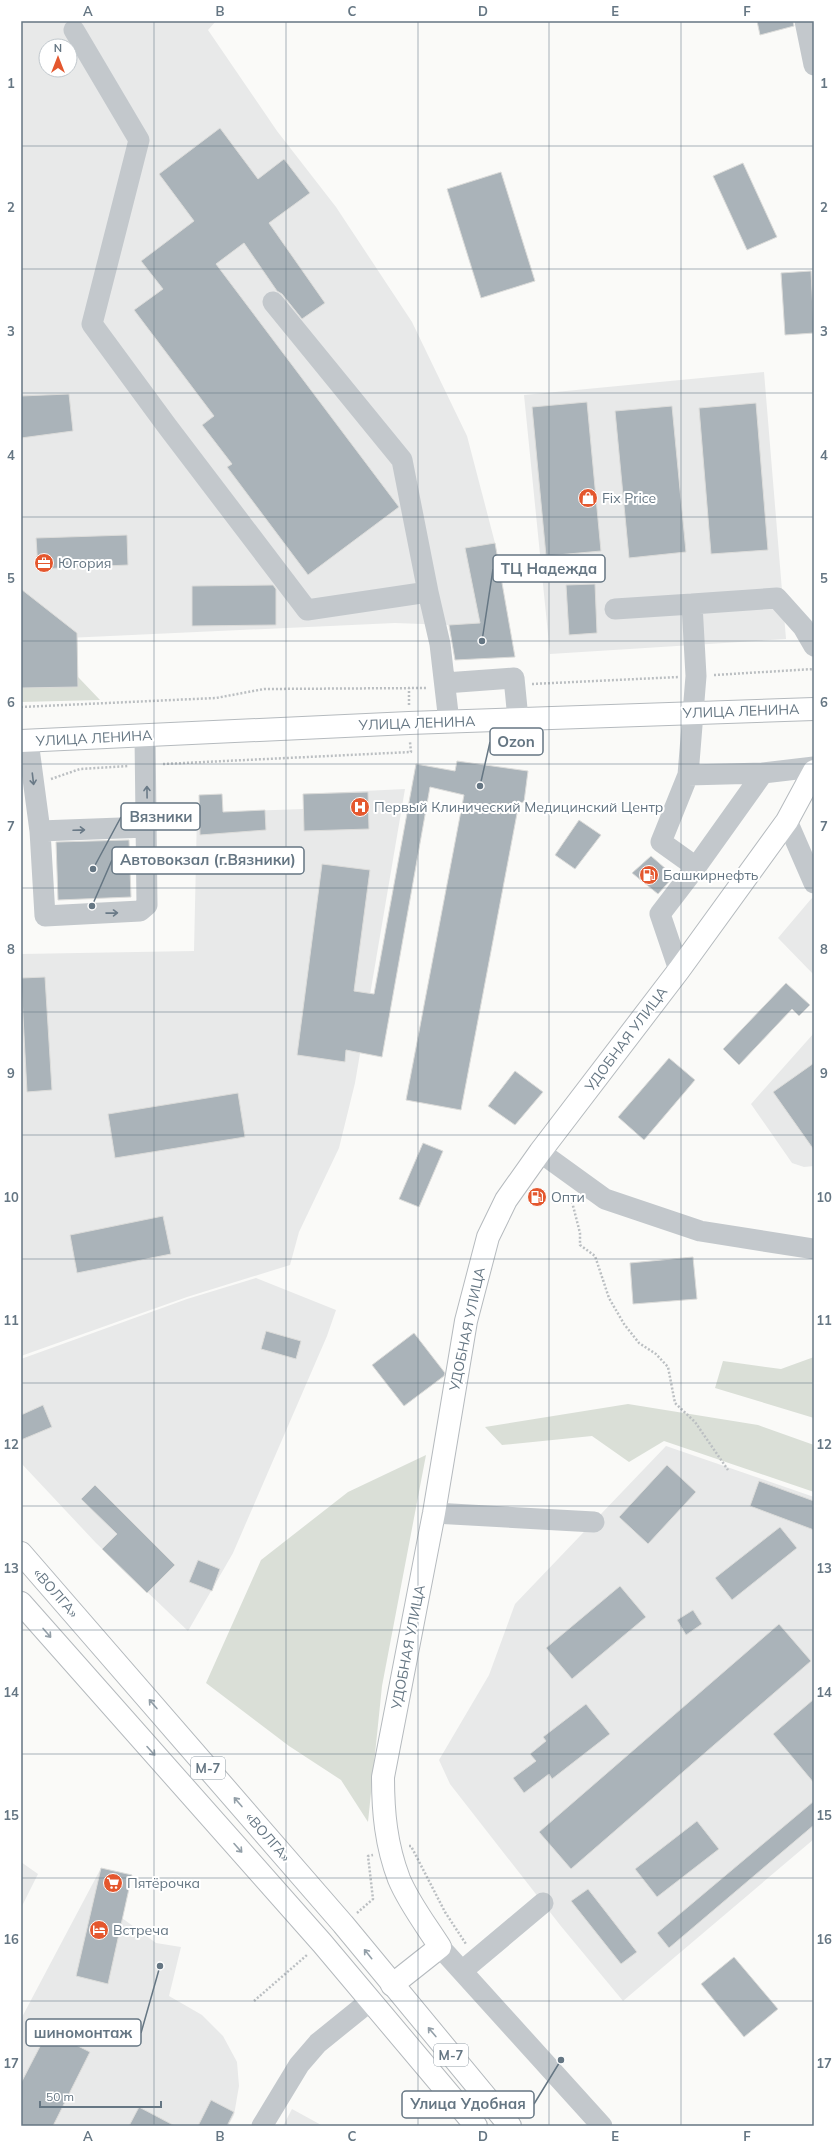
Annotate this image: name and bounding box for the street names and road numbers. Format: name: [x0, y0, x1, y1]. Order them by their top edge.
street label: УЛИЦА ЛЕНИНА: [681, 700, 800, 722]
street label: УЛИЦА ЛЕНИНА: [357, 712, 476, 734]
street label: УЛИЦА ЛЕНИНА: [34, 726, 153, 750]
street label: УДОБНАЯ УЛИЦА: [580, 983, 672, 1096]
street label: УДОБНАЯ УЛИЦА: [445, 1265, 489, 1394]
street label: «ВОЛГА»: [29, 1564, 83, 1622]
street label: УДОБНАЯ УЛИЦА: [387, 1583, 429, 1712]
road number: М-7: [191, 1757, 225, 1779]
street label: «ВОЛГА»: [241, 1808, 295, 1866]
road number: М-7: [434, 2044, 468, 2066]

